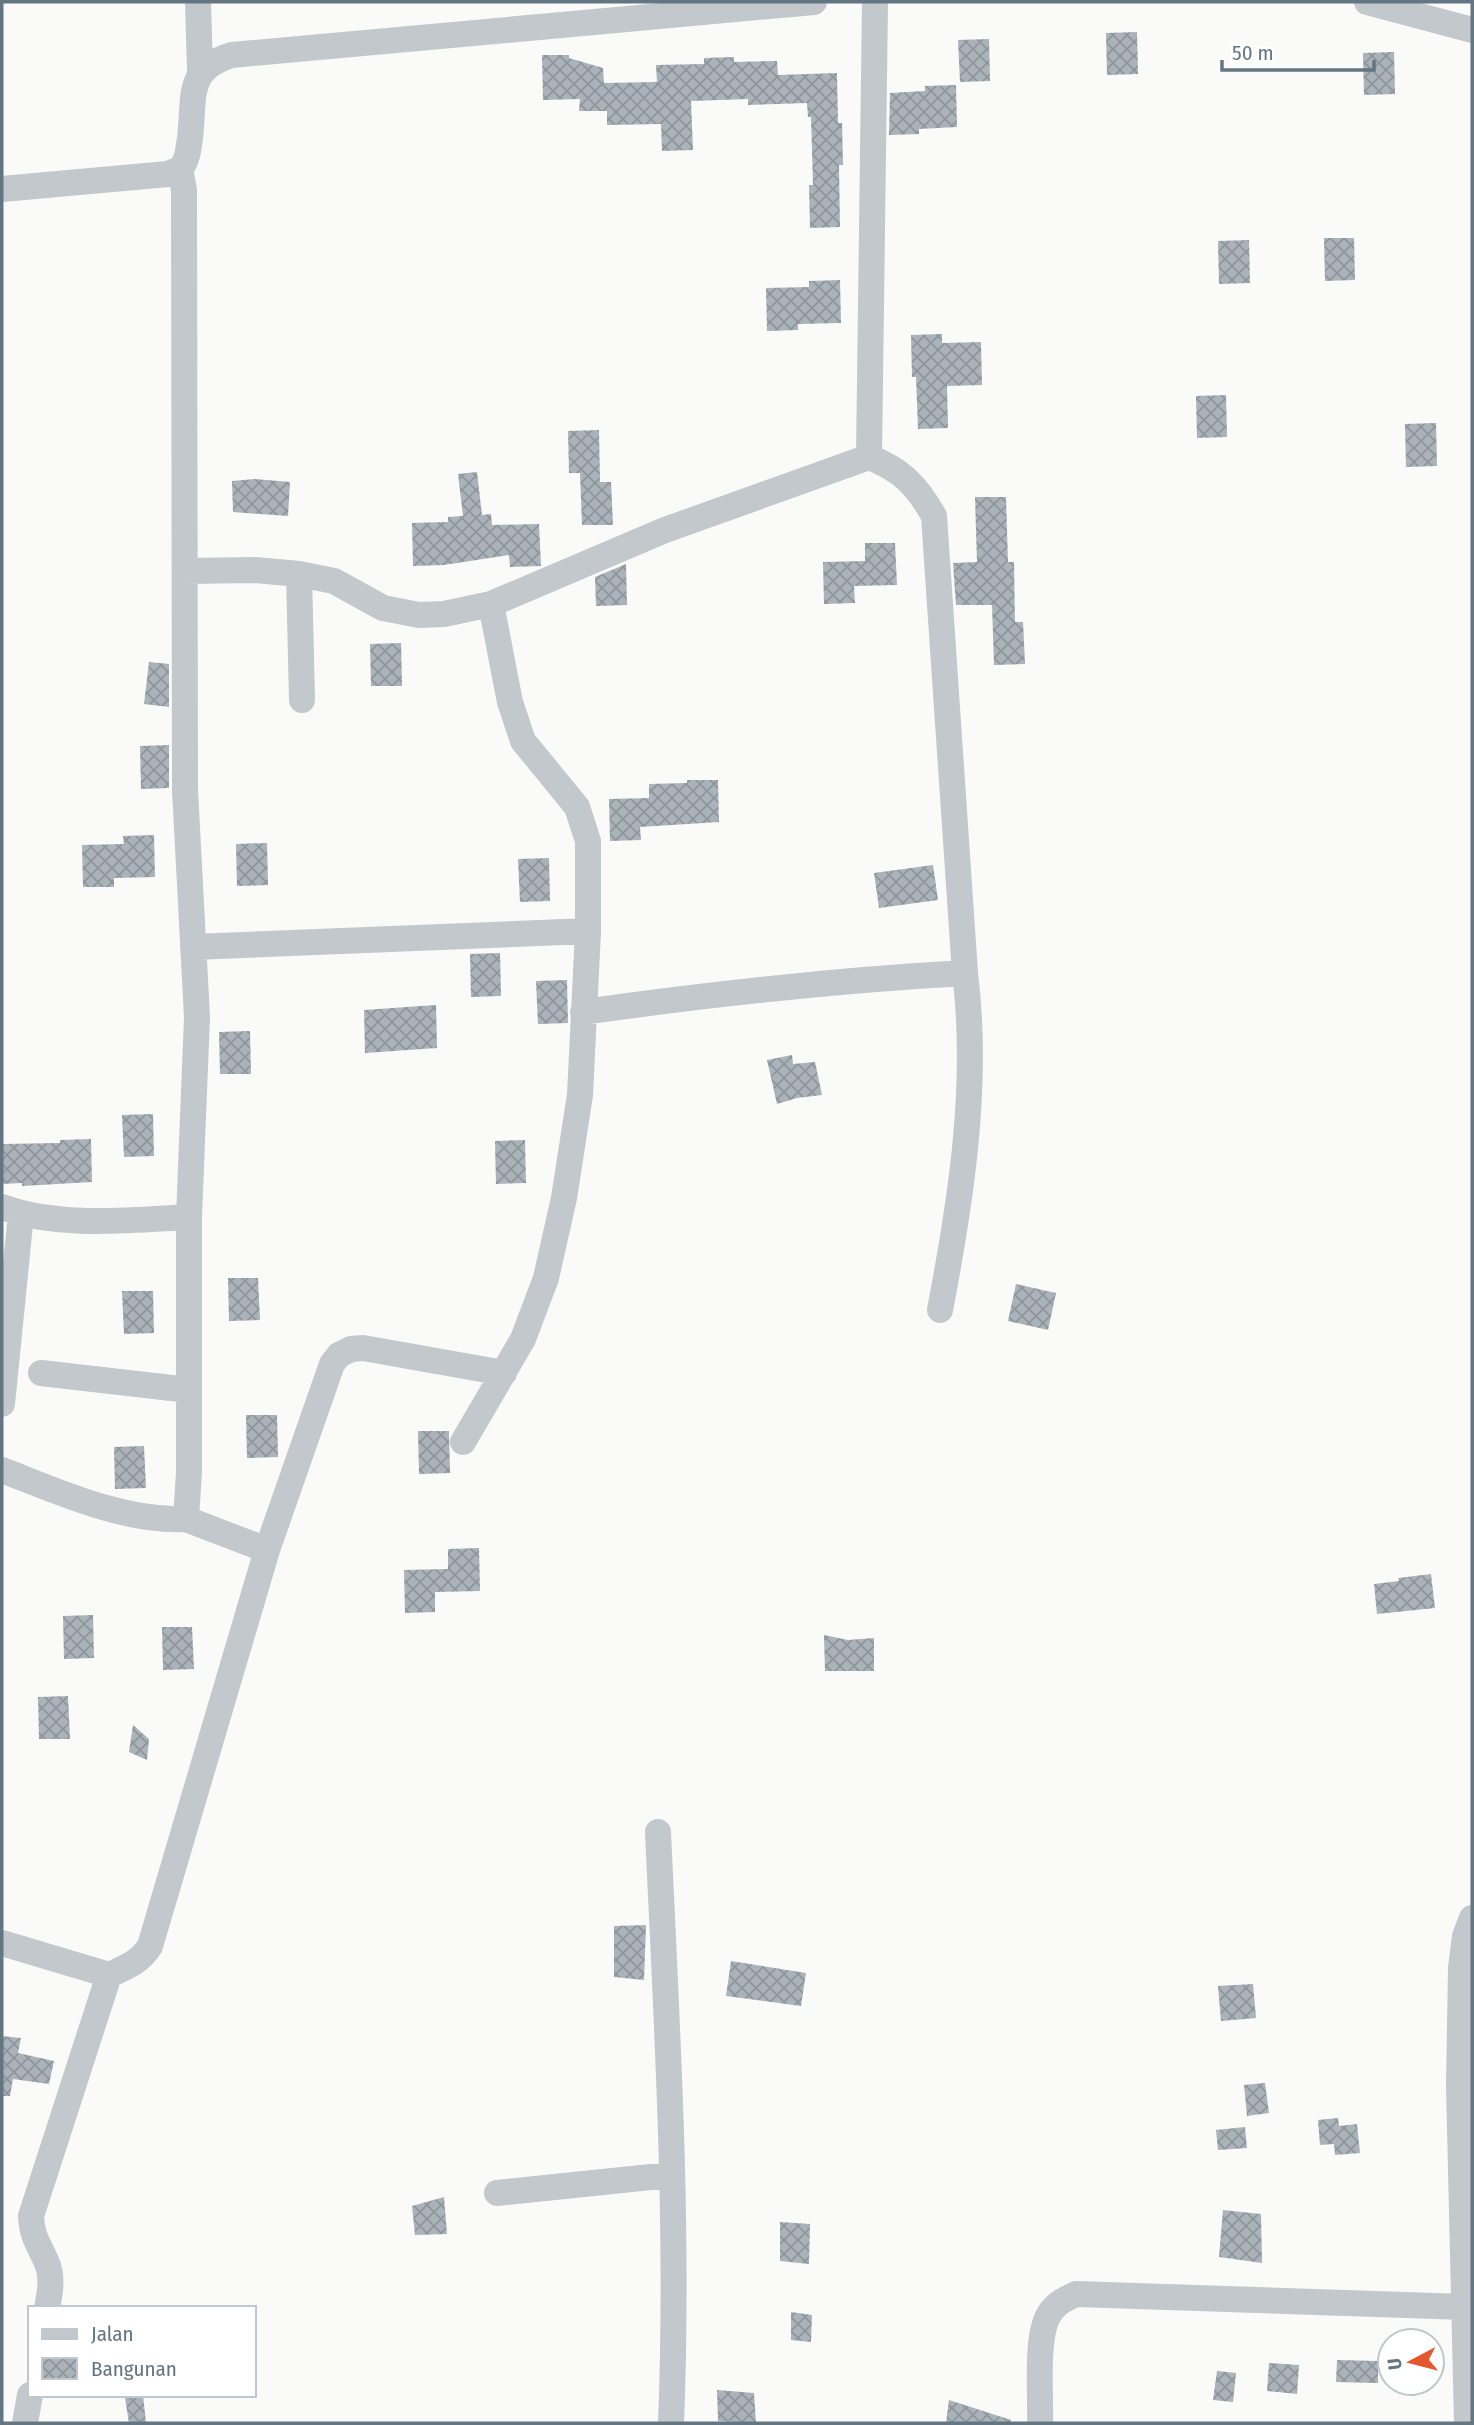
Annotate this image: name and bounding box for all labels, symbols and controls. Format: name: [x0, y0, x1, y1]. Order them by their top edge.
scale bar: [1222, 28, 1374, 72]
text: 50 m: [1232, 40, 1274, 66]
legend: [28, 2306, 256, 2397]
text: Jalan: [91, 2321, 134, 2347]
north arrow: [1376, 2327, 1446, 2397]
text: Bangunan: [91, 2356, 177, 2382]
text: U: [1383, 2357, 1407, 2371]

